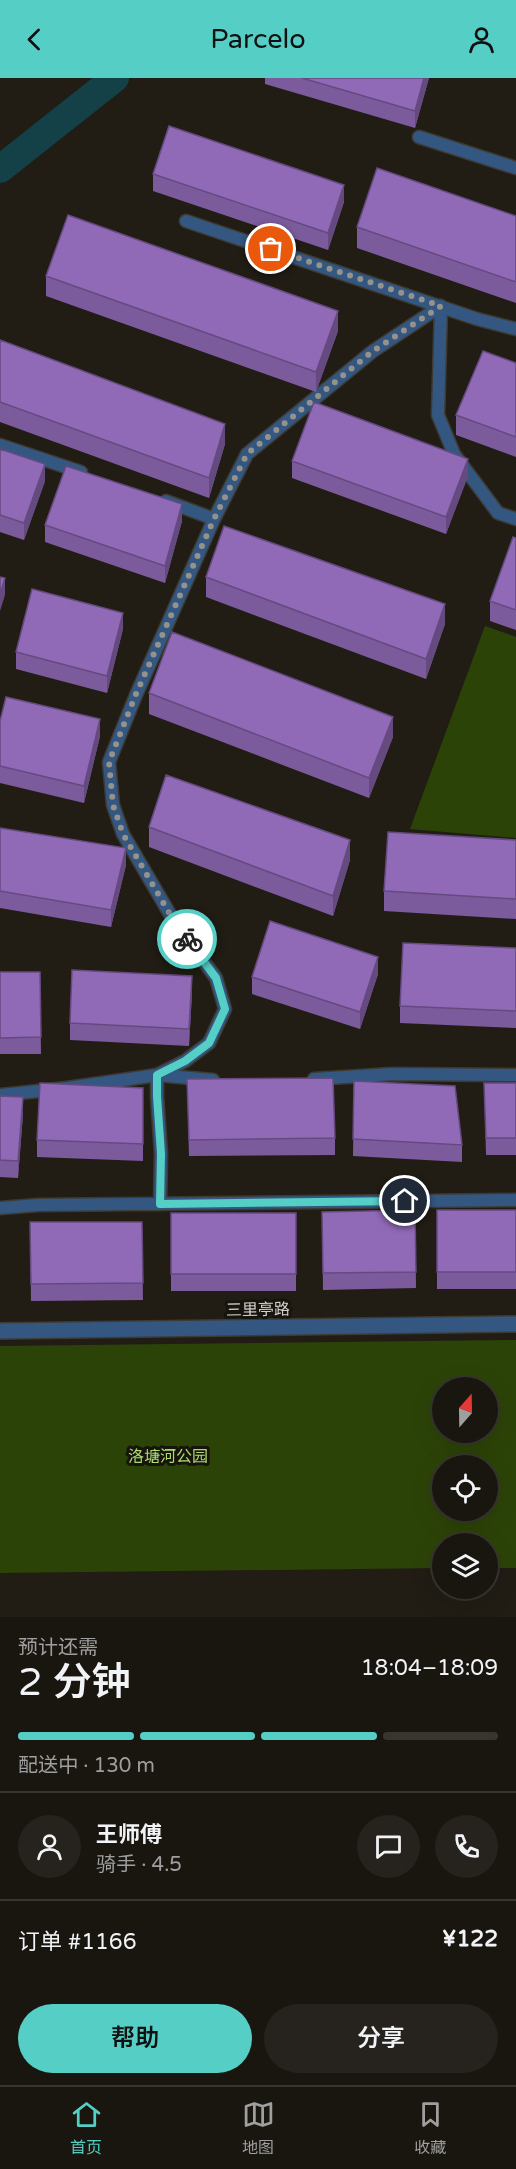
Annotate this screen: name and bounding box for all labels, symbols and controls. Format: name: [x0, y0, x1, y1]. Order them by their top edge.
icon: back: [18, 23, 51, 56]
text: Parcelo: [210, 23, 306, 56]
icon: person: [465, 23, 498, 56]
pin: [245, 223, 296, 274]
icon: bag: [254, 232, 287, 265]
courier: [157, 909, 217, 969]
icon: bike: [171, 923, 204, 956]
pin: [379, 1175, 430, 1226]
icon: home: [388, 1184, 421, 1217]
street label: 三里亭路: [226, 1299, 290, 1321]
north arrow: [432, 1377, 498, 1443]
map controls: [432, 1377, 498, 1599]
park label: 洛塘河公园: [128, 1447, 208, 1467]
button: locate: [432, 1455, 498, 1521]
button: layers: [432, 1533, 498, 1599]
text: 预计还需: [18, 1636, 98, 1660]
text: 18:04–18:09: [361, 1655, 498, 1681]
text: 2 分钟: [18, 1659, 131, 1706]
text: 配送中 · 130 m: [18, 1754, 155, 1778]
button: person: [18, 1815, 81, 1878]
button: chat: [357, 1815, 420, 1878]
button: phone: [435, 1815, 498, 1878]
text: 王师傅: [96, 1822, 162, 1848]
text: 骑手 · 4.5: [96, 1853, 182, 1877]
text: ¥122: [442, 1926, 498, 1952]
text: 订单 #1166: [18, 1929, 136, 1955]
button: 帮助: [18, 2004, 252, 2073]
button: 分享: [264, 2004, 498, 2073]
tab: 首页: [70, 2098, 103, 2158]
tab: 地图: [242, 2098, 275, 2158]
tab: 收藏: [414, 2098, 447, 2158]

